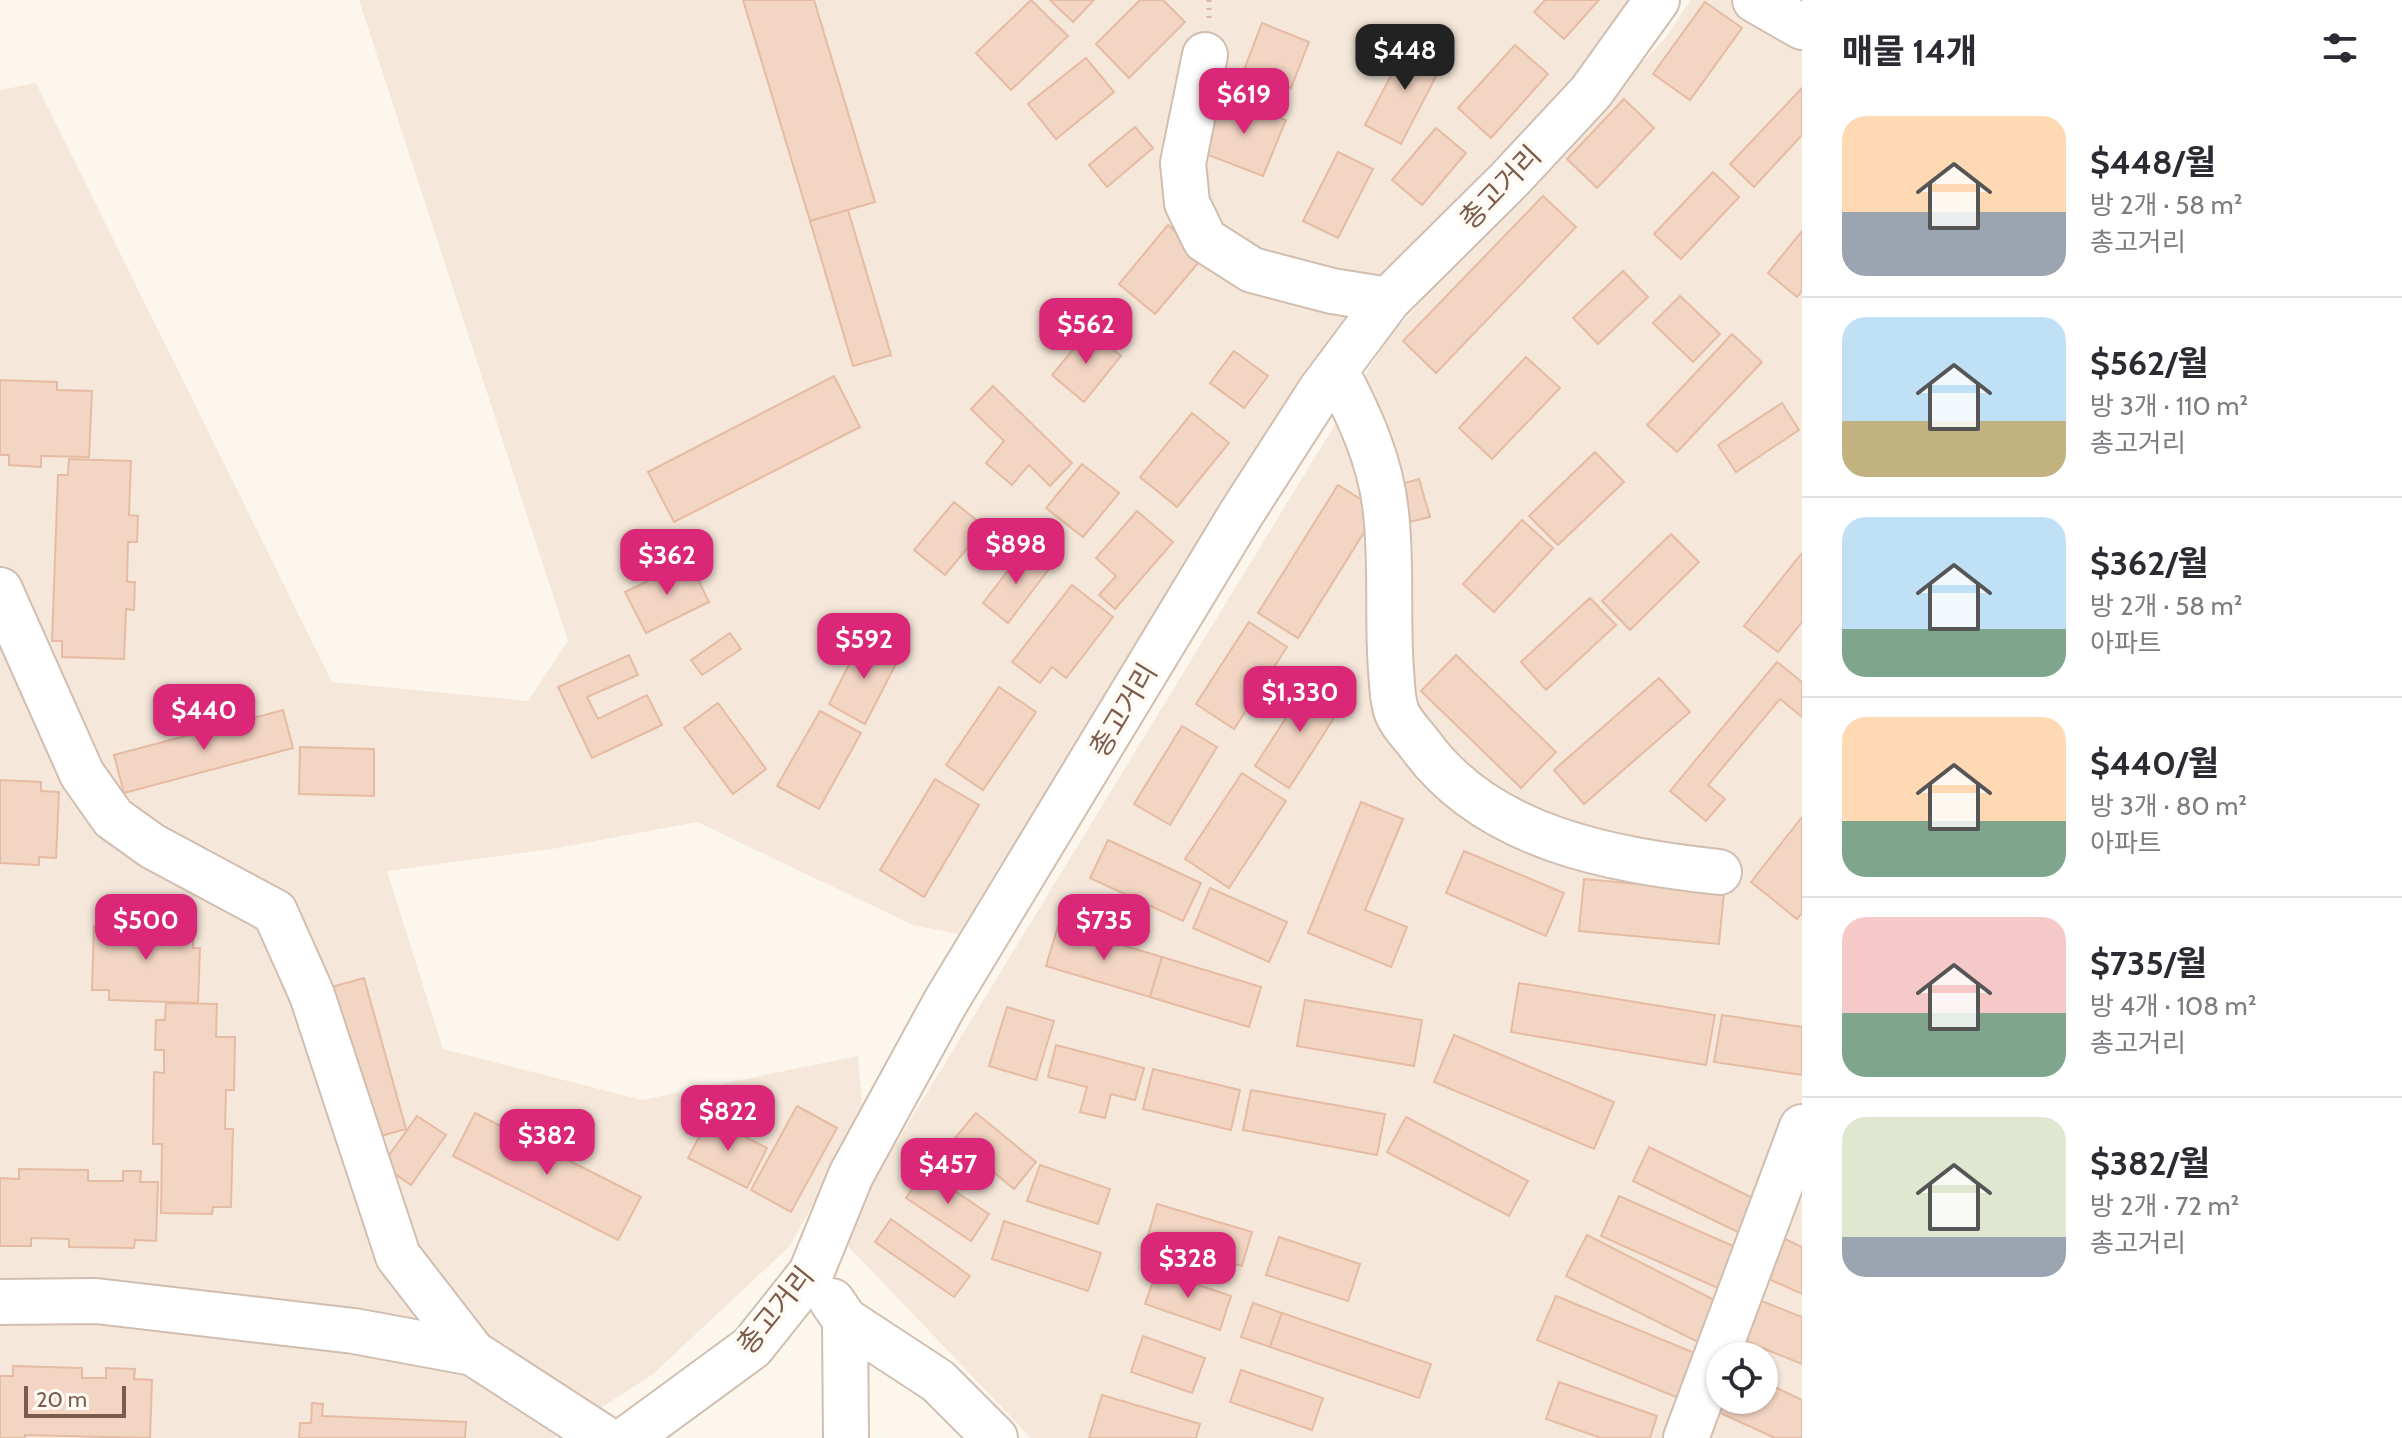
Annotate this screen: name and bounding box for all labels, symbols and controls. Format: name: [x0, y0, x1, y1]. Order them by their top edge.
pin: $448: [1358, 24, 1452, 92]
icon: filters: [2318, 26, 2362, 70]
text: 매물 14개: [1842, 30, 1977, 72]
text: $448: [1373, 34, 1437, 66]
pin: $619: [1197, 68, 1291, 136]
text: $619: [1217, 78, 1271, 110]
street label: 총고거리: [1452, 138, 1548, 236]
text: $448/월: [2090, 141, 2216, 183]
icon: home: [1906, 148, 2002, 244]
text: 방 2개 · 58 m²: [2090, 189, 2242, 221]
text: 총고거리: [2090, 226, 2186, 258]
pin: $562: [1039, 298, 1133, 366]
text: $562: [1057, 308, 1115, 340]
text: $562/월: [2090, 342, 2209, 384]
icon: home: [1906, 349, 2002, 445]
text: 방 3개 · 110 m²: [2090, 390, 2248, 422]
text: 총고거리: [2090, 427, 2186, 459]
pin: $898: [969, 518, 1063, 586]
text: $898: [985, 528, 1047, 560]
pin: $362: [620, 529, 714, 597]
text: $362: [638, 539, 696, 571]
text: $362/월: [2090, 542, 2209, 584]
icon: home: [1906, 549, 2002, 645]
text: 방 2개 · 58 m²: [2090, 590, 2242, 622]
pin: $592: [817, 613, 911, 681]
text: $592: [835, 623, 893, 655]
text: 아파트: [2090, 627, 2162, 659]
street label: 총고거리: [1082, 657, 1164, 763]
pin: $1,330: [1235, 666, 1365, 734]
text: $1,330: [1261, 676, 1339, 708]
pin: $440: [157, 684, 251, 752]
text: $440: [171, 694, 237, 726]
text: $440/월: [2090, 742, 2219, 784]
icon: home: [1906, 749, 2002, 845]
text: 방 3개 · 80 m²: [2090, 790, 2247, 822]
text: 아파트: [2090, 827, 2162, 859]
pin: $500: [99, 894, 193, 962]
pin: $735: [1057, 894, 1151, 962]
text: $500: [113, 904, 179, 936]
text: $735: [1076, 904, 1132, 936]
text: $735/월: [2090, 942, 2207, 984]
icon: home: [1906, 949, 2002, 1045]
text: 방 4개 · 108 m²: [2090, 990, 2256, 1022]
text: 총고거리: [2090, 1027, 2186, 1059]
pin: $822: [681, 1085, 775, 1153]
text: $822: [699, 1095, 757, 1127]
pin: $382: [500, 1109, 594, 1177]
text: $382: [518, 1119, 576, 1151]
pin: $457: [901, 1138, 995, 1206]
text: $382/월: [2090, 1142, 2210, 1184]
text: $457: [919, 1148, 977, 1180]
icon: home: [1906, 1149, 2002, 1245]
text: 방 2개 · 72 m²: [2090, 1190, 2239, 1222]
text: 총고거리: [2090, 1227, 2186, 1259]
pin: $328: [1141, 1232, 1235, 1300]
text: $328: [1159, 1242, 1217, 1274]
street label: 총고거리: [729, 1259, 821, 1361]
map controls: [1706, 1342, 1778, 1414]
button: locate: [1706, 1342, 1778, 1414]
scale bar: [24, 1382, 126, 1418]
text: 20 m: [36, 1386, 87, 1413]

